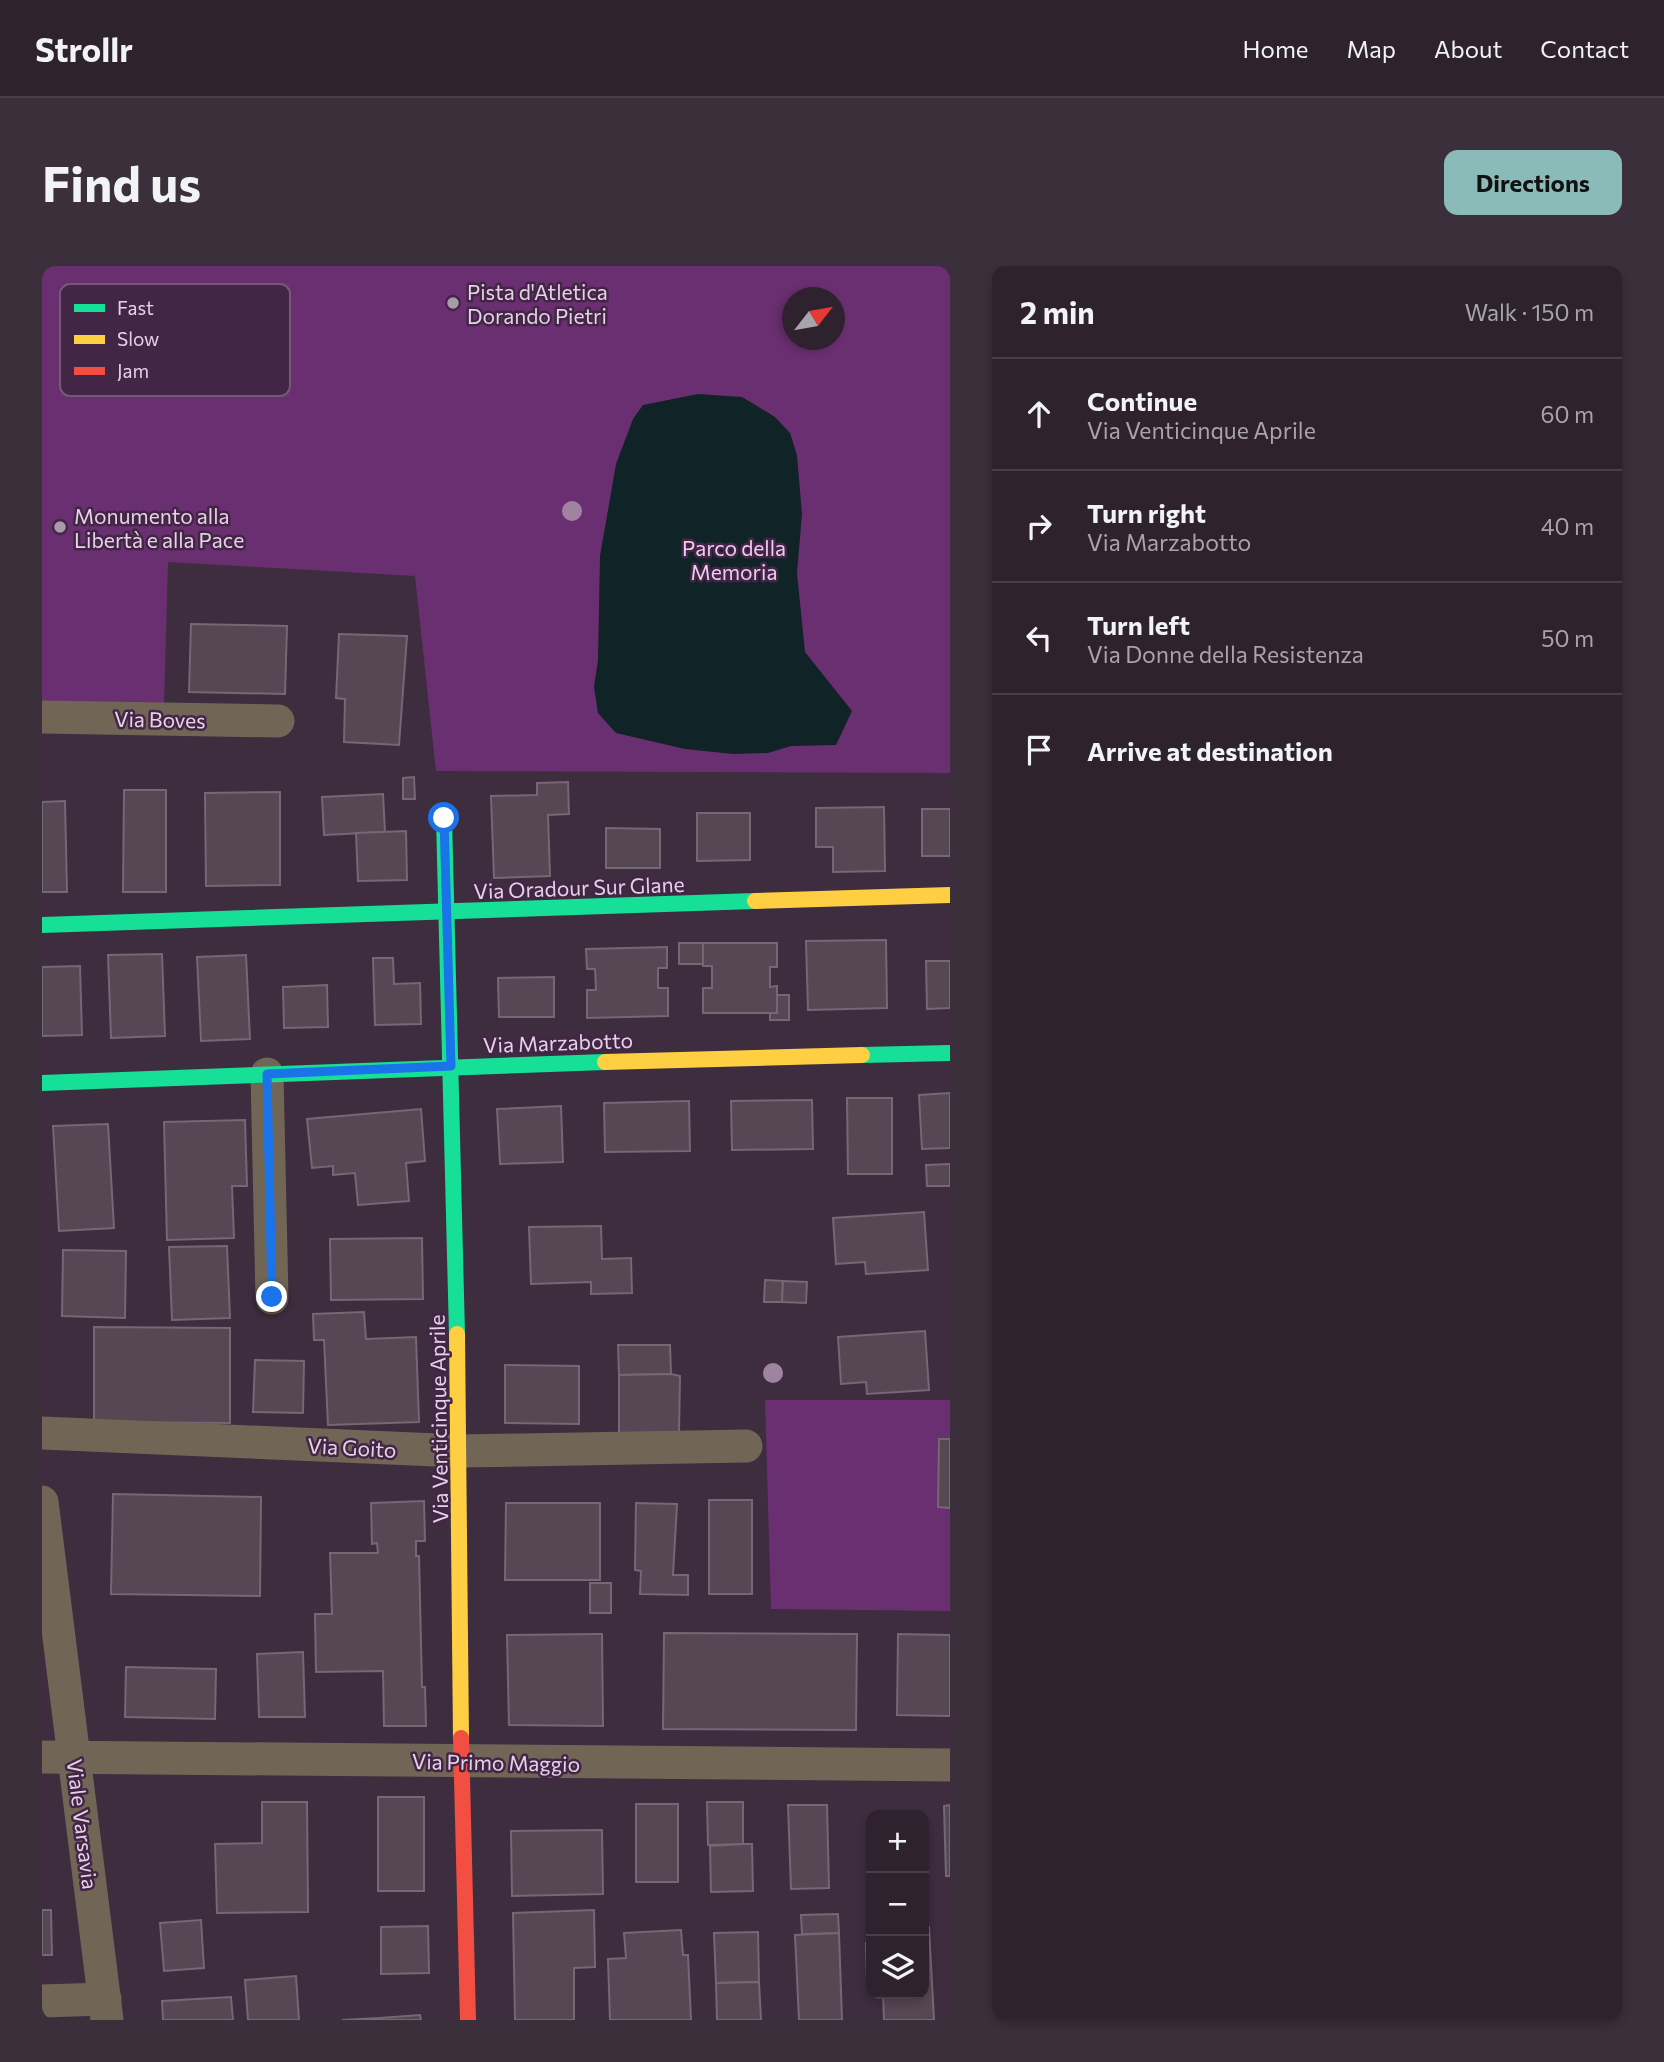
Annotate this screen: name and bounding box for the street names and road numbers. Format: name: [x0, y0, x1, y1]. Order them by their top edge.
street label: Via Boves: [114, 706, 206, 732]
street label: Via Oradour Sur Glane: [473, 871, 685, 903]
street label: Via Marzabotto: [483, 1027, 633, 1057]
street label: Via Venticinque Aprile: [424, 1314, 452, 1524]
street label: Via Goito: [307, 1432, 397, 1462]
street label: Via Primo Maggio: [412, 1748, 580, 1776]
street label: Viale Varsavia: [63, 1757, 103, 1891]

